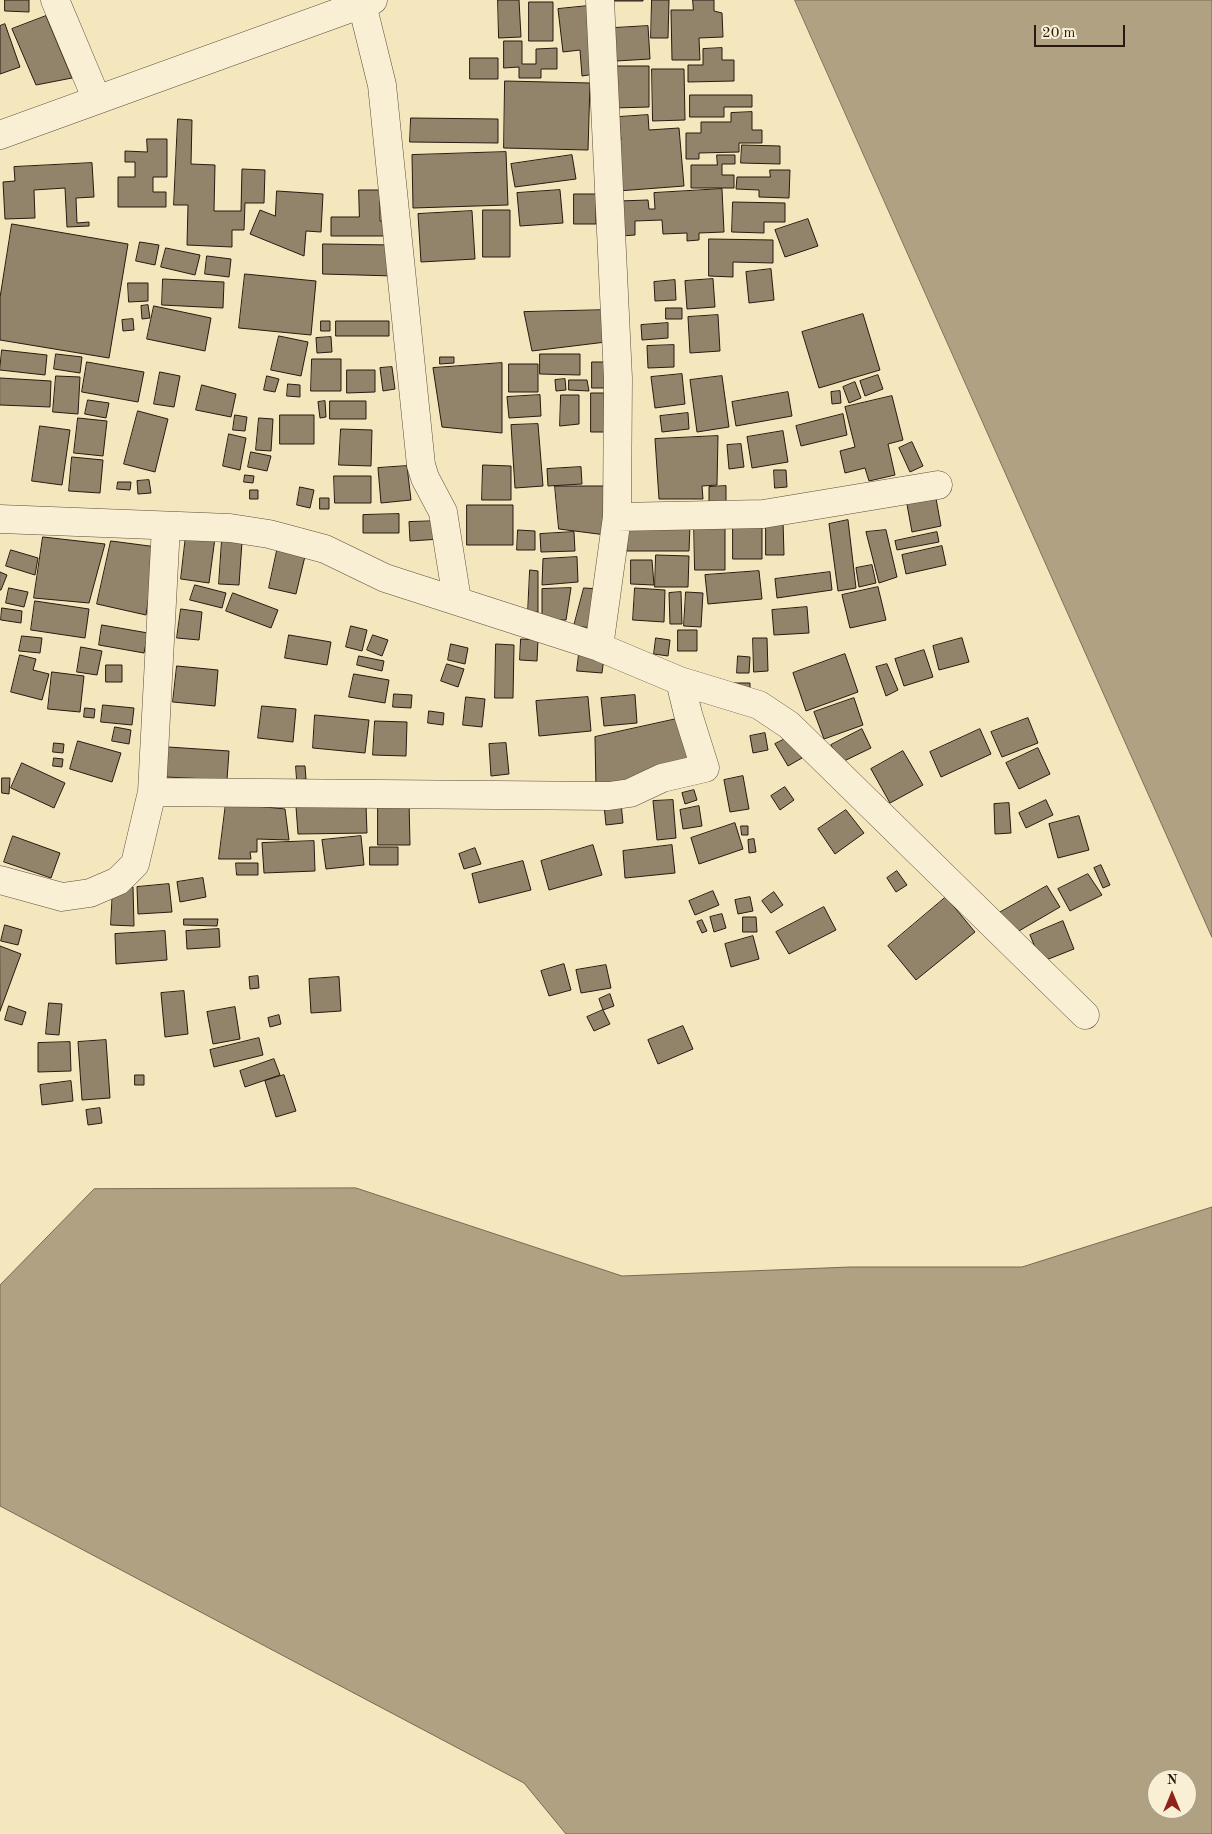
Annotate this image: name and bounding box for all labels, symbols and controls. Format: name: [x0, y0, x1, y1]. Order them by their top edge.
scale bar: [1037, 15, 1128, 47]
text: 20 m: [1042, 26, 1076, 41]
north arrow: [1147, 1769, 1197, 1819]
text: N: [1167, 1773, 1177, 1787]

